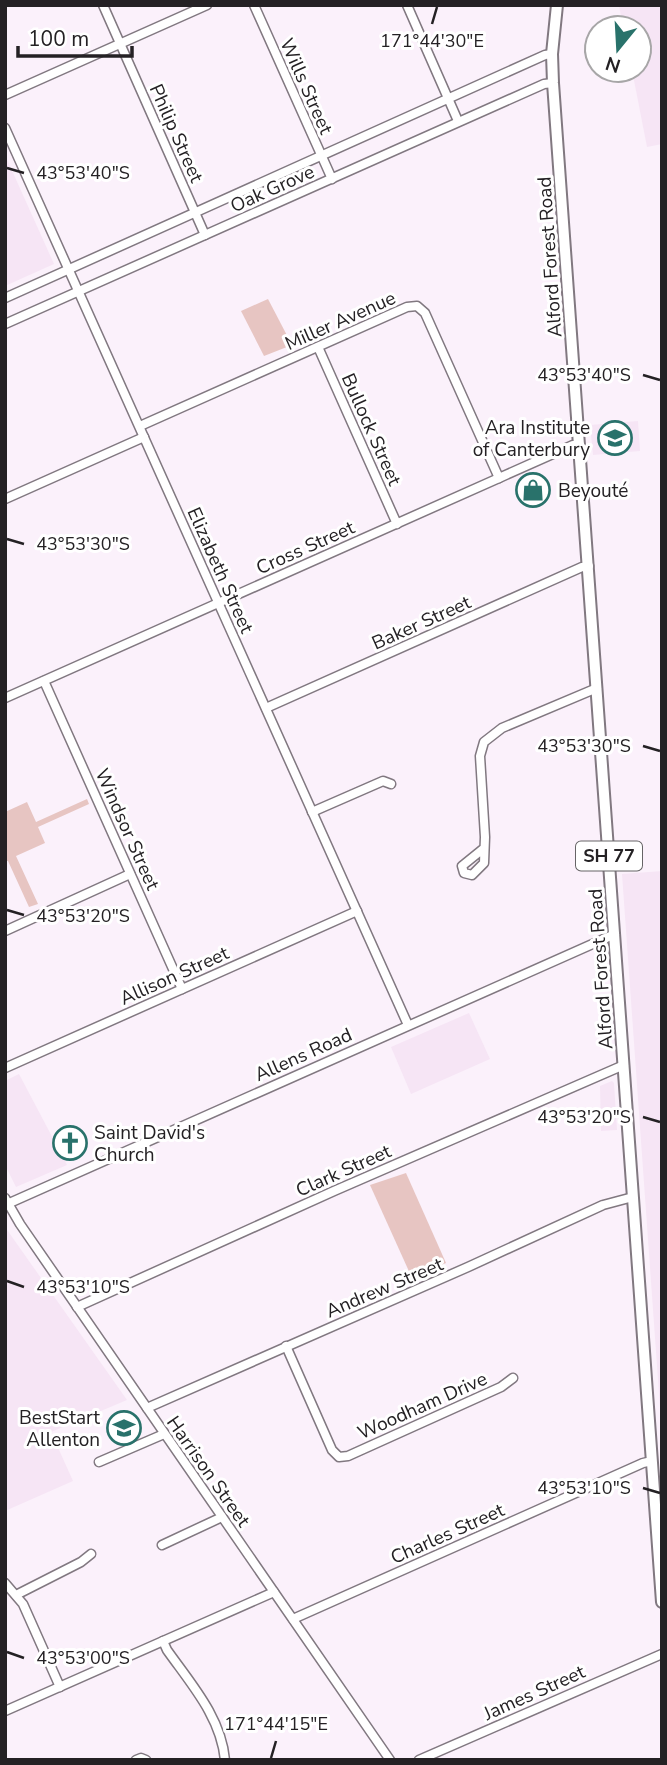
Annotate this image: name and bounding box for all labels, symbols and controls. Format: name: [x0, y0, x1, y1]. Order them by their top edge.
scale bar: [18, 14, 131, 58]
north arrow: [583, 14, 653, 84]
text: 100 m: [28, 25, 89, 53]
text: 171°44'30"E: [380, 29, 484, 53]
street label: Wills Street: [273, 34, 339, 139]
text: N: [602, 50, 624, 79]
street label: Philip Street: [143, 80, 209, 187]
street label: Oak Grove: [226, 159, 319, 219]
text: 43°53'40"S: [36, 161, 130, 185]
street label: Alford Forest Road: [531, 176, 569, 338]
street label: Miller Avenue: [281, 285, 400, 357]
text: 43°53'40"S: [537, 363, 631, 387]
street label: Bullock Street: [335, 369, 408, 490]
place label: Ara Institute of Canterbury: [473, 415, 590, 463]
school or university icon: Ara Institute of Canterbury: [596, 419, 634, 457]
shop icon: Beyouté: [514, 471, 552, 509]
place label: Beyouté: [558, 478, 628, 504]
street label: Elizabeth Street: [181, 503, 260, 638]
street label: Cross Street: [252, 515, 359, 581]
text: 43°53'30"S: [36, 532, 130, 556]
street label: Baker Street: [368, 589, 475, 656]
text: 43°53'30"S: [537, 734, 631, 758]
street label: Windsor Street: [89, 765, 166, 895]
road number: SH 77: [576, 842, 642, 870]
street label: Alford Forest Road: [582, 888, 620, 1050]
text: 43°53'20"S: [36, 904, 130, 928]
street label: Allison Street: [116, 940, 233, 1012]
street label: Allens Road: [251, 1022, 356, 1088]
text: 43°53'20"S: [537, 1105, 631, 1129]
place label: Saint David's Church: [94, 1120, 205, 1168]
church icon: Saint David's Church: [51, 1124, 89, 1162]
street label: Clark Street: [292, 1138, 395, 1203]
street label: Andrew Street: [322, 1251, 447, 1324]
text: 43°53'10"S: [36, 1275, 130, 1299]
street label: Woodham Drive: [354, 1366, 491, 1446]
place label: BestStart Allenton: [19, 1405, 100, 1453]
school or university icon: BestStart Allenton: [105, 1409, 143, 1447]
street label: Harrison Street: [160, 1411, 256, 1532]
text: 43°53'10"S: [537, 1476, 631, 1500]
street label: Charles Street: [386, 1497, 509, 1571]
text: 43°53'00"S: [36, 1646, 130, 1670]
street label: James Street: [479, 1659, 590, 1727]
text: 171°44'15"E: [224, 1712, 328, 1736]

